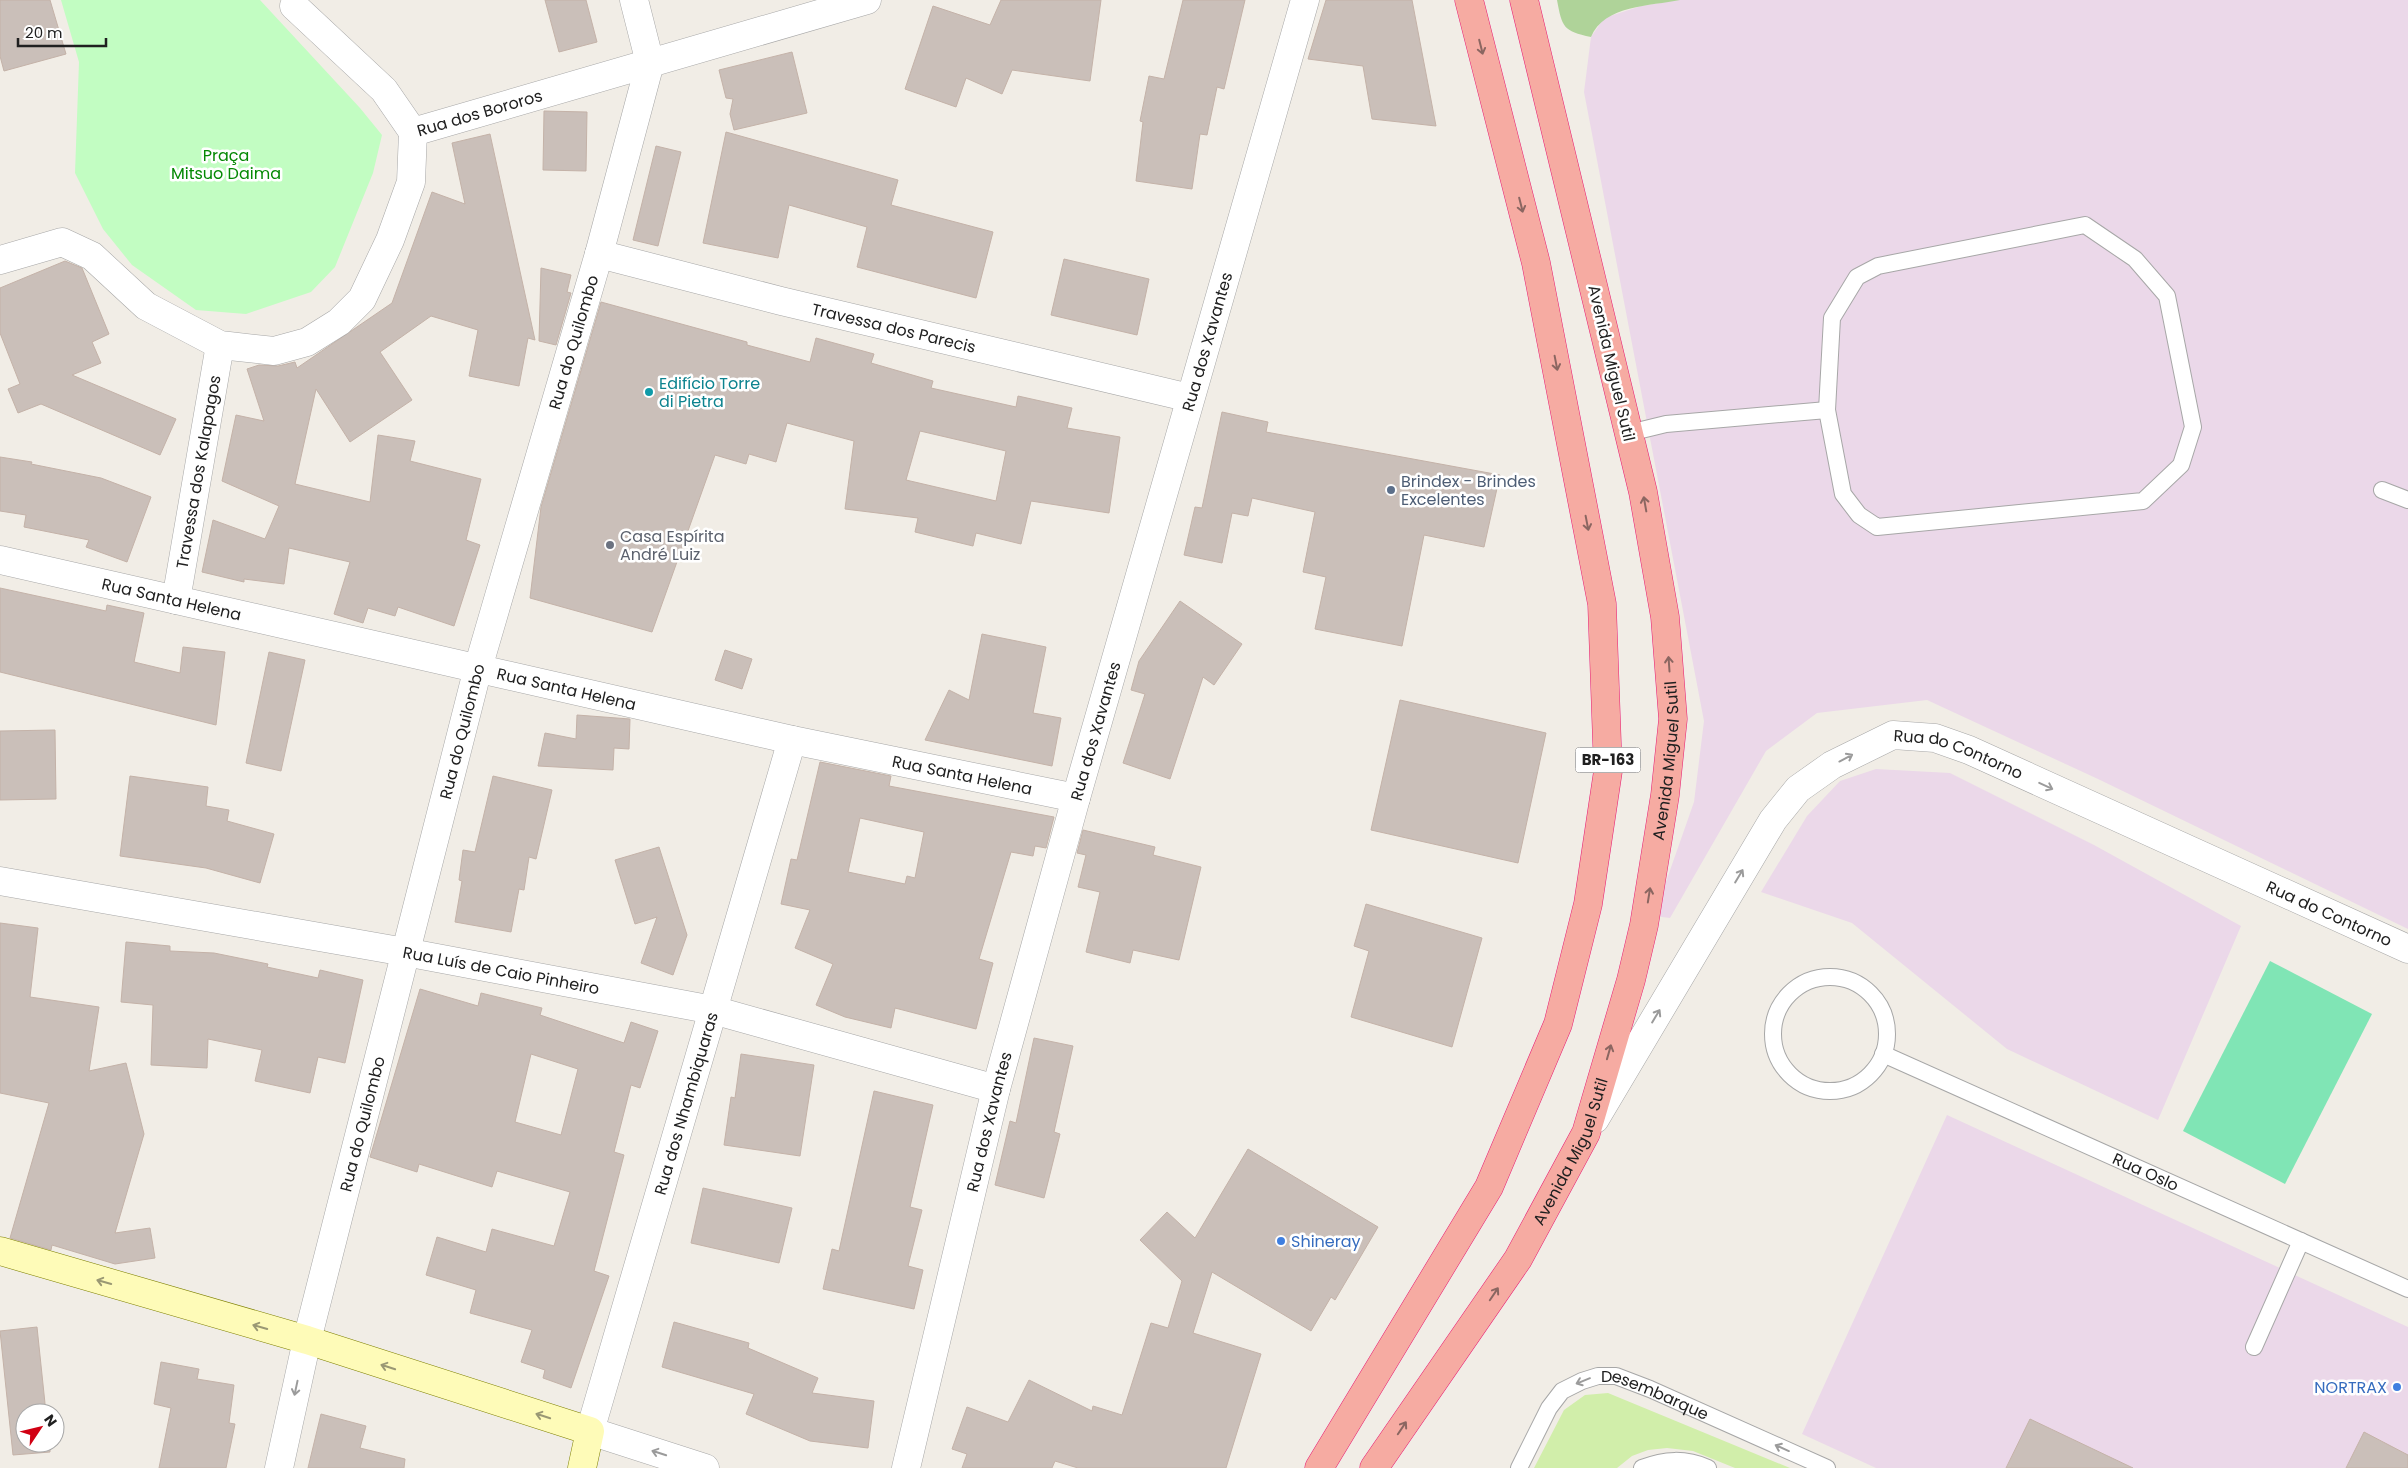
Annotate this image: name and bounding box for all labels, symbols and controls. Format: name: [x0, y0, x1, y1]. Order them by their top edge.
scale bar: [18, 15, 105, 47]
text: 20 m: [25, 22, 63, 43]
one-way arrow: [1477, 39, 1486, 55]
street label: Rua dos Bororos: [414, 84, 545, 142]
park label: Praça Mitsuo Daima: [171, 144, 281, 185]
one-way arrow: [1517, 196, 1527, 212]
street label: Rua dos Xavantes: [1177, 270, 1238, 414]
street label: Rua do Quilombo: [543, 272, 604, 412]
street label: Avenida Miguel Sutil: [1582, 283, 1641, 444]
street label: Travessa dos Parecis: [809, 298, 978, 359]
one-way arrow: [1551, 355, 1561, 371]
place label: Edifício Torre di Pietra: [659, 372, 760, 413]
street label: Travessa dos Kalapagos: [171, 373, 227, 571]
marker: Edifício Torre di Pietra: [643, 386, 655, 398]
place label: Brindex - Brindes Excelentes: [1401, 470, 1536, 511]
marker: Brindex - Brindes Excelentes: [1385, 484, 1397, 496]
one-way arrow: [1640, 496, 1650, 512]
one-way arrow: [1582, 515, 1592, 531]
place label: Casa Espírita André Luiz: [620, 525, 724, 566]
marker: Casa Espírita André Luiz: [604, 539, 616, 551]
street label: Rua Santa Helena: [100, 572, 244, 626]
one-way arrow: [1664, 657, 1674, 673]
street label: Rua dos Xavantes: [1065, 659, 1127, 803]
street label: Rua do Quilombo: [434, 661, 491, 802]
street label: Rua Santa Helena: [494, 662, 638, 716]
street label: Avenida Miguel Sutil: [1647, 680, 1685, 842]
street label: Rua do Contorno: [1893, 724, 2027, 785]
road number: BR-163: [1576, 748, 1640, 772]
street label: Rua Santa Helena: [890, 750, 1034, 801]
one-way arrow: [1838, 753, 1853, 763]
one-way arrow: [2038, 781, 2053, 791]
one-way arrow: [1735, 870, 1745, 884]
street label: Rua do Contorno: [2262, 875, 2396, 952]
one-way arrow: [1644, 887, 1654, 903]
street label: Rua Luís de Caio Pinheiro: [401, 941, 601, 1000]
one-way arrow: [1652, 1009, 1662, 1023]
street label: Rua dos Nhambiquaras: [649, 1010, 724, 1198]
one-way arrow: [1604, 1045, 1614, 1061]
street label: Rua dos Xavantes: [961, 1049, 1018, 1194]
street label: Rua do Quilombo: [334, 1054, 391, 1194]
street label: Avenida Miguel Sutil: [1527, 1075, 1614, 1229]
street label: Rua Oslo: [2109, 1147, 2182, 1197]
place label: Shineray: [1291, 1230, 1361, 1253]
marker: Shineray: [1275, 1235, 1287, 1247]
one-way arrow: [96, 1276, 112, 1286]
one-way arrow: [1489, 1287, 1499, 1301]
one-way arrow: [252, 1321, 268, 1331]
one-way arrow: [381, 1361, 397, 1371]
street label: Desembarque: [1601, 1364, 1712, 1426]
place label: NORTRAX: [2314, 1376, 2387, 1399]
one-way arrow: [1576, 1377, 1591, 1386]
one-way arrow: [291, 1380, 300, 1396]
marker: NORTRAX: [2391, 1381, 2403, 1393]
north arrow: [15, 1403, 65, 1453]
text: N: [39, 1410, 62, 1431]
one-way arrow: [536, 1411, 552, 1420]
one-way arrow: [1397, 1421, 1407, 1435]
one-way arrow: [1775, 1443, 1790, 1453]
one-way arrow: [651, 1448, 667, 1457]

